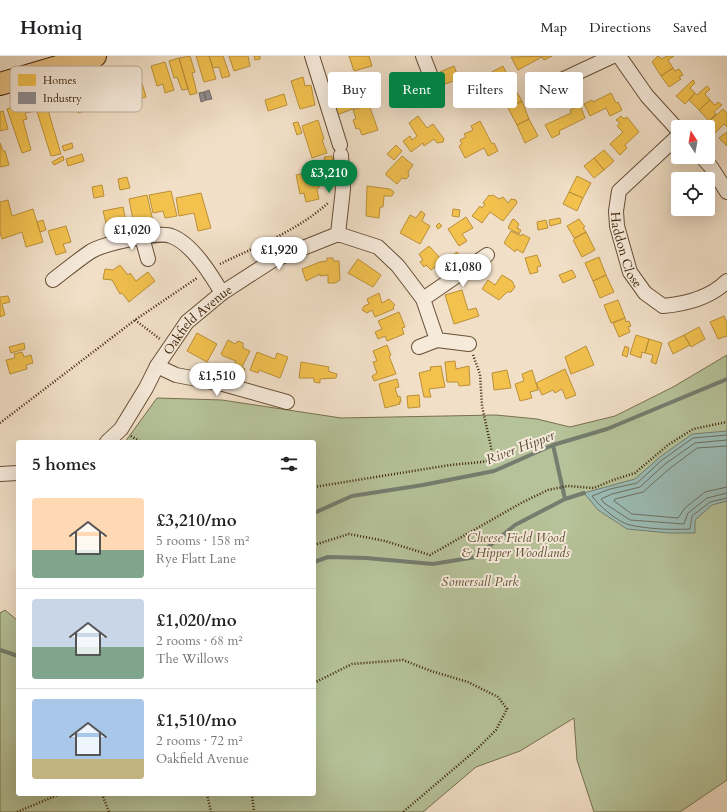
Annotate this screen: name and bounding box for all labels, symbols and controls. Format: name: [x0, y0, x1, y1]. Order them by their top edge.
text: Homiq: [20, 15, 82, 41]
text: Map: [541, 18, 567, 37]
text: Directions: [589, 18, 651, 37]
text: Saved: [673, 18, 707, 37]
legend: [10, 66, 142, 112]
chip: Buy: [328, 72, 381, 108]
chip: Rent: [389, 72, 445, 108]
chip: Filters: [453, 72, 517, 108]
chip: New: [525, 72, 583, 108]
text: Homes: [43, 73, 76, 88]
text: Industry: [43, 91, 82, 106]
north arrow: [671, 120, 715, 164]
map controls: [671, 120, 715, 216]
pin: £3,210: [296, 160, 362, 194]
text: £3,210: [310, 164, 348, 182]
button: locate: [671, 172, 715, 216]
street label: Haddon Close: [606, 211, 646, 291]
pin: £1,020: [99, 217, 165, 251]
text: £1,020: [113, 221, 151, 239]
pin: £1,920: [246, 237, 312, 271]
text: £1,920: [260, 241, 298, 259]
pin: £1,080: [430, 254, 496, 288]
text: £1,080: [444, 258, 482, 276]
street label: Oakfield Avenue: [159, 281, 236, 359]
pin: £1,510: [184, 363, 250, 397]
text: £1,510: [198, 367, 236, 385]
water label: River Hipper: [483, 426, 558, 469]
text: 5 homes: [32, 453, 96, 476]
icon: filters: [278, 453, 300, 475]
text: £3,210/mo: [156, 509, 237, 532]
icon: home: [64, 514, 112, 562]
park label: Cheese Field Wood & Hipper Woodlands: [462, 529, 571, 562]
text: 5 rooms · 158 m²: [156, 532, 249, 550]
text: Rye Flatt Lane: [156, 550, 236, 568]
park label: Somersall Park: [441, 573, 519, 591]
text: £1,020/mo: [156, 609, 237, 632]
icon: home: [64, 615, 112, 663]
text: 2 rooms · 68 m²: [156, 632, 243, 650]
text: The Willows: [156, 650, 229, 668]
text: £1,510/mo: [156, 709, 237, 732]
icon: home: [64, 715, 112, 763]
text: 2 rooms · 72 m²: [156, 732, 243, 750]
text: Oakfield Avenue: [156, 750, 249, 768]

